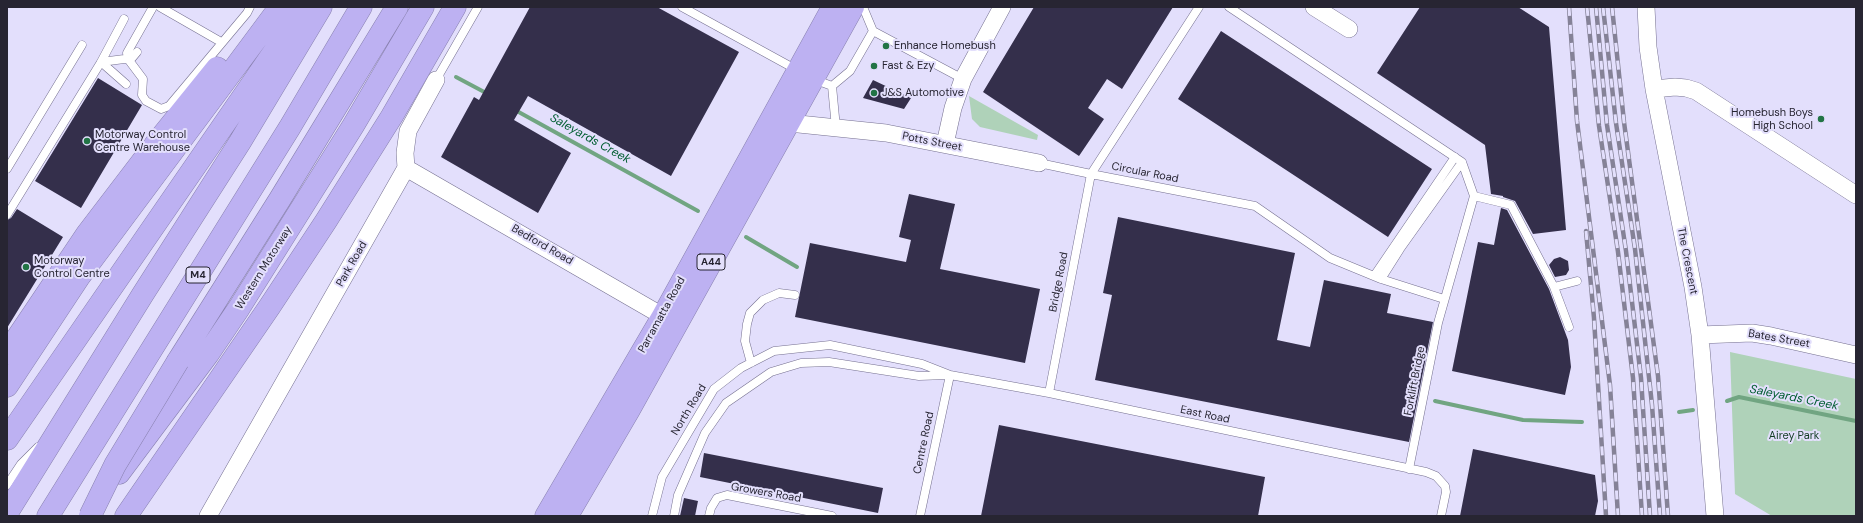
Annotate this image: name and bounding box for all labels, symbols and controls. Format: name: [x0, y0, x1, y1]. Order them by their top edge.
place label: Enhance Homebush: [894, 39, 996, 53]
marker: Enhance Homebush: [881, 41, 891, 51]
place label: Fast & Ezy: [882, 59, 934, 73]
marker: Fast & Ezy: [869, 61, 879, 71]
place label: J&S Automotive: [882, 86, 964, 100]
marker: J&S Automotive: [869, 88, 879, 98]
place label: Homebush Boys High School: [1731, 106, 1813, 132]
water label: Saleyards Creek: [547, 111, 633, 167]
marker: Homebush Boys High School: [1816, 114, 1826, 124]
place label: Motorway Control Centre Warehouse: [95, 128, 190, 154]
street label: Potts Street: [901, 130, 963, 154]
marker: Motorway Control Centre Warehouse: [82, 136, 92, 146]
street label: Circular Road: [1110, 160, 1180, 186]
street label: Bedford Road: [509, 222, 575, 268]
street label: Western Motorway: [233, 224, 295, 312]
street label: The Crescent: [1674, 226, 1700, 296]
street label: Park Road: [334, 239, 370, 289]
street label: Bridge Road: [1047, 251, 1071, 313]
place label: Motorway Control Centre: [34, 254, 110, 280]
road number: A44: [697, 254, 725, 270]
marker: Motorway Control Centre: [21, 262, 31, 272]
road number: M4: [186, 267, 210, 283]
street label: Parramatta Road: [636, 275, 688, 355]
street label: Bates Street: [1747, 327, 1811, 351]
street label: Forklift Bridge: [1402, 345, 1428, 417]
street label: North Road: [669, 382, 709, 438]
water label: Saleyards Creek: [1748, 382, 1840, 414]
street label: East Road: [1179, 403, 1231, 427]
street label: Centre Road: [911, 411, 937, 475]
park label: Airey Park: [1769, 429, 1819, 443]
street label: Growers Road: [730, 480, 802, 506]

